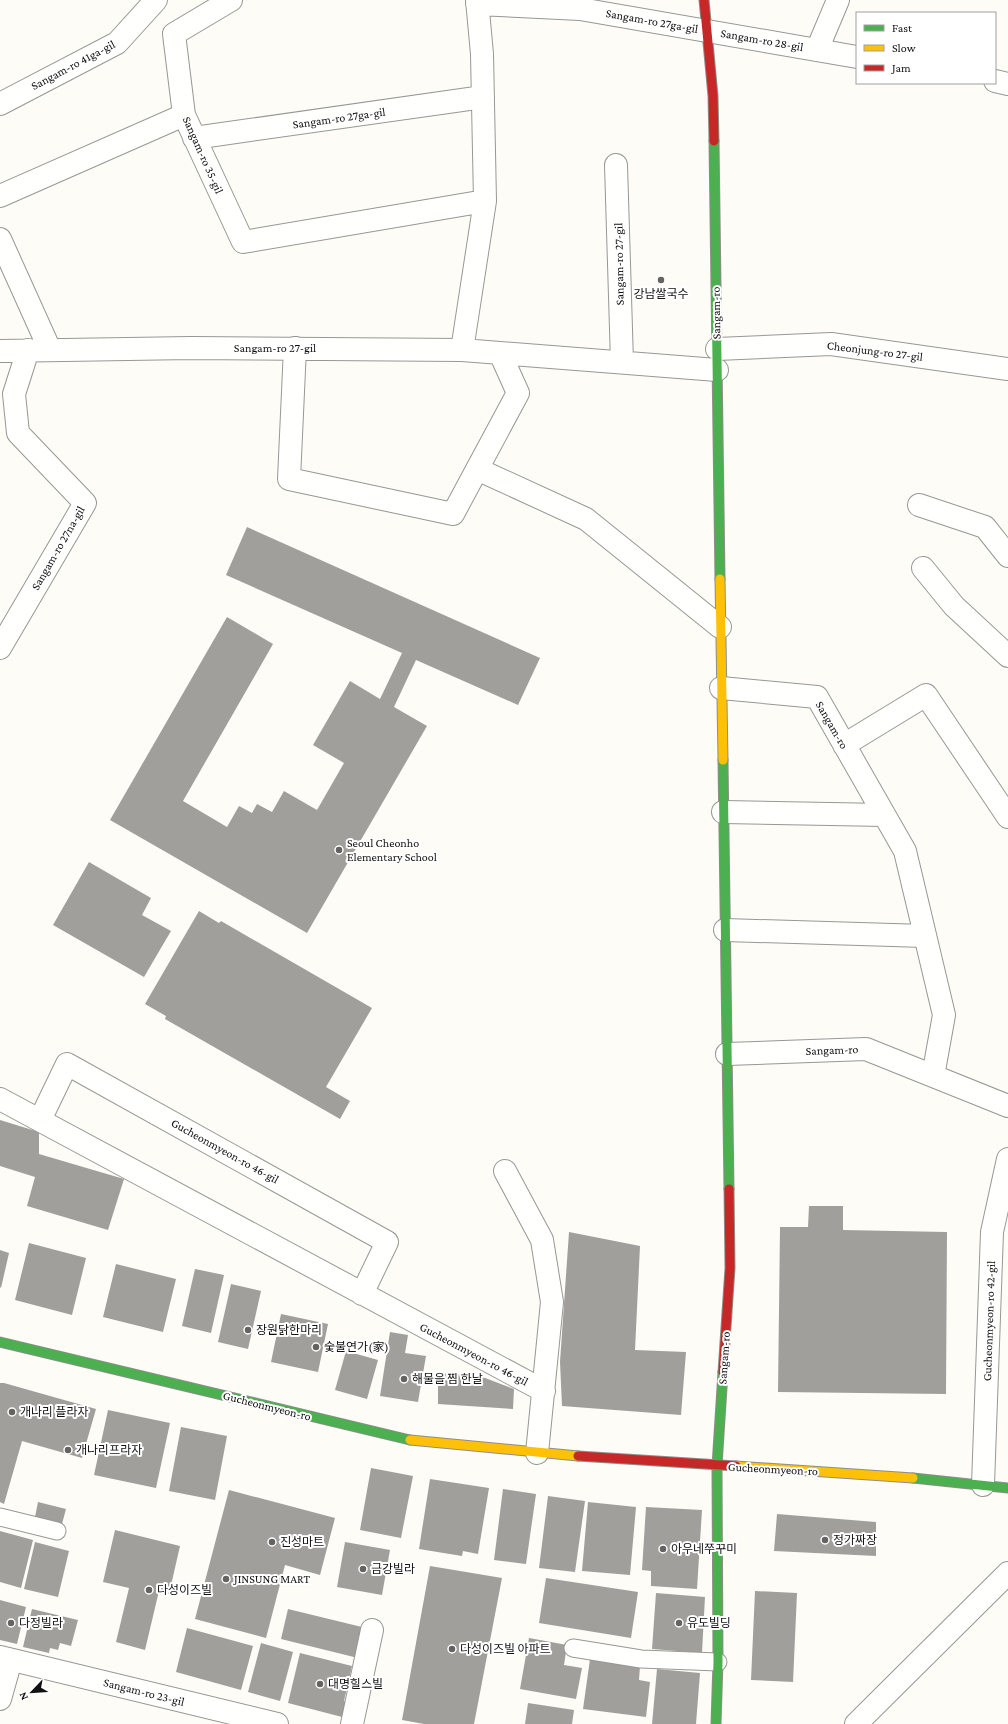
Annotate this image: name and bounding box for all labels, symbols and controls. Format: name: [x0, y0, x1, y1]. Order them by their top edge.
street label: Sangam-ro 27ga-gil: [605, 6, 699, 36]
legend: [856, 12, 996, 84]
text: Fast: [892, 21, 913, 35]
street label: Sangam-ro 28-gil: [720, 26, 804, 54]
street label: Sangam-ro 41ga-gil: [29, 37, 117, 93]
text: Slow: [892, 41, 916, 55]
text: Jam: [891, 61, 911, 75]
street label: Sangam-ro 27ga-gil: [292, 105, 386, 131]
street label: Sangam-ro 35-gil: [180, 114, 226, 196]
street label: Sangam-ro 27-gil: [611, 223, 627, 305]
marker: 강남쌀국수: [656, 275, 666, 285]
street label: Sangam-ro: [709, 286, 723, 340]
place label: 강남쌀국수: [633, 287, 689, 301]
street label: Cheonjung-ro 27-gil: [826, 338, 924, 364]
street label: Sangam-ro 27-gil: [234, 341, 316, 355]
street label: Sangam-ro 27na-gil: [28, 504, 88, 592]
street label: Sangam-ro: [813, 699, 851, 751]
place label: Seoul Cheonho Elementary School: [347, 836, 437, 864]
marker: Seoul Cheonho Elementary School: [334, 845, 344, 855]
street label: Sangam-ro: [805, 1042, 859, 1058]
street label: Gucheonmyeon-ro 46-gil: [169, 1116, 281, 1186]
street label: Gucheonmyeon-ro 42-gil: [980, 1261, 998, 1381]
street label: Gucheonmyeon-ro 46-gil: [417, 1319, 531, 1389]
place label: 장원닭한마리: [256, 1323, 322, 1337]
marker: 장원닭한마리: [243, 1325, 253, 1335]
street label: Sangam-ro: [715, 1331, 733, 1385]
place label: 숯불연가(家): [324, 1340, 389, 1354]
marker: 숯불연가(家): [311, 1342, 321, 1352]
place label: 해물을 찜 한날: [412, 1372, 483, 1386]
marker: 해물을 찜 한날: [399, 1374, 409, 1384]
street label: Gucheonmyeon-ro: [222, 1388, 312, 1424]
place label: 개나리 플라자: [20, 1405, 89, 1419]
marker: 개나리 플라자: [7, 1407, 17, 1417]
place label: 개나리프라자: [76, 1443, 142, 1457]
marker: 개나리프라자: [63, 1445, 73, 1455]
street label: Gucheonmyeon-ro: [728, 1460, 818, 1478]
place label: 정가짜장: [833, 1533, 877, 1547]
place label: 진성마트: [280, 1535, 324, 1549]
marker: 정가짜장: [820, 1535, 830, 1545]
marker: 진성마트: [267, 1537, 277, 1547]
place label: 아우네쭈꾸미: [671, 1542, 737, 1556]
marker: 아우네쭈꾸미: [658, 1544, 668, 1554]
place label: 금강빌라: [371, 1562, 415, 1576]
marker: 금강빌라: [358, 1564, 368, 1574]
place label: JINSUNG MART: [233, 1572, 310, 1586]
marker: JINSUNG MART: [221, 1574, 231, 1584]
place label: 다성이즈빌: [157, 1583, 212, 1597]
marker: 다성이즈빌: [144, 1585, 154, 1595]
place label: 다정빌라: [19, 1616, 63, 1630]
place label: 유도빌딩: [687, 1616, 731, 1630]
marker: 다정빌라: [6, 1618, 16, 1628]
marker: 유도빌딩: [674, 1618, 684, 1628]
place label: 다성이즈빌 아파트: [460, 1642, 551, 1656]
marker: 다성이즈빌 아파트: [447, 1644, 457, 1654]
north arrow: [12, 1672, 52, 1712]
street label: Sangam-ro 23-gil: [102, 1675, 186, 1709]
place label: 대명힐스빌: [328, 1677, 383, 1691]
marker: 대명힐스빌: [315, 1679, 325, 1689]
text: N: [16, 1690, 30, 1702]

